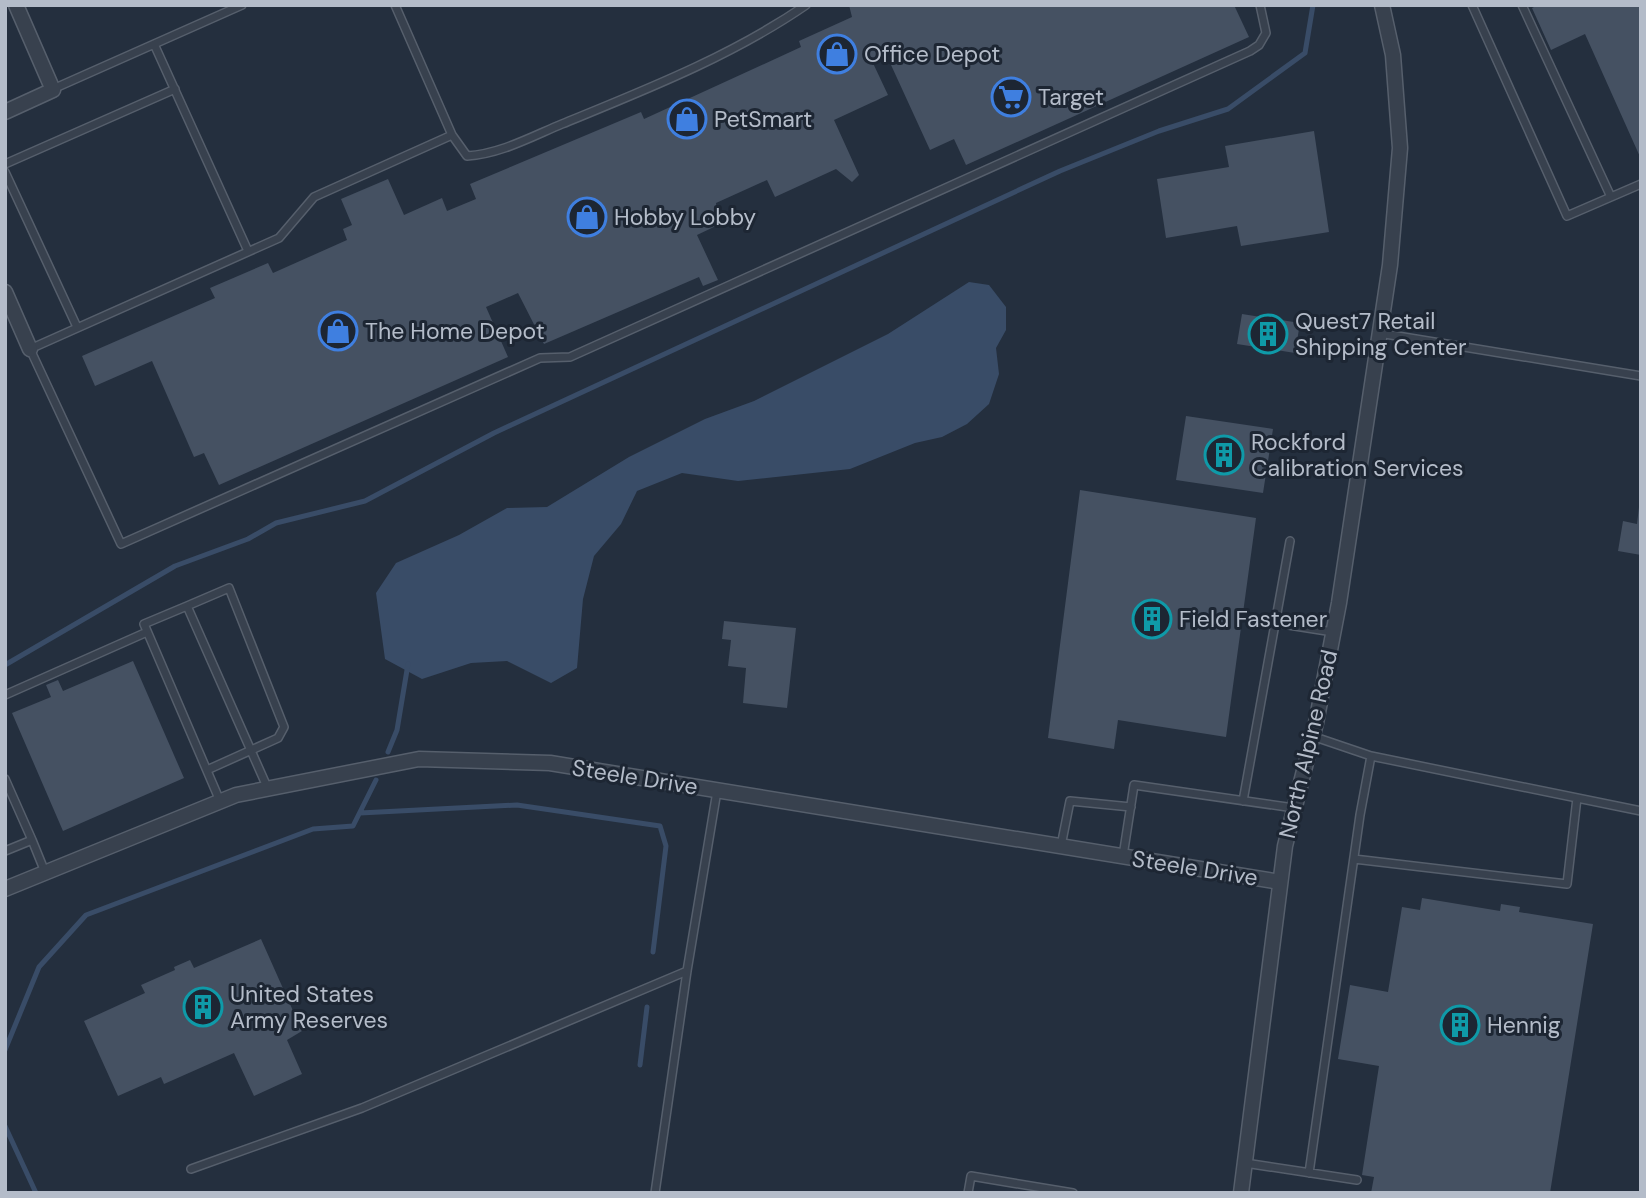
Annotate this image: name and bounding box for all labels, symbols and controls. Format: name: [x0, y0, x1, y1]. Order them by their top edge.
shop icon: Office Depot: [816, 33, 858, 75]
place label: Office Depot: [864, 39, 1000, 69]
supermarket icon: Target: [990, 76, 1032, 118]
place label: Target: [1038, 82, 1104, 112]
shop icon: PetSmart: [666, 98, 708, 140]
place label: PetSmart: [714, 104, 812, 134]
shop icon: Hobby Lobby: [566, 196, 608, 238]
place label: Hobby Lobby: [614, 202, 756, 232]
place label: Quest7 Retail Shipping Center: [1295, 306, 1467, 362]
shop icon: The Home Depot: [317, 310, 359, 352]
building icon: Quest7 Retail Shipping Center: [1247, 313, 1289, 355]
place label: The Home Depot: [365, 316, 545, 346]
place label: Rockford Calibration Services: [1251, 427, 1464, 483]
building icon: Rockford Calibration Services: [1203, 434, 1245, 476]
building icon: Field Fastener: [1131, 598, 1173, 640]
place label: Field Fastener: [1179, 604, 1327, 634]
street label: North Alpine Road: [1272, 647, 1344, 841]
street label: Steele Drive: [570, 752, 700, 802]
street label: Steele Drive: [1130, 843, 1260, 893]
place label: United States Army Reserves: [230, 979, 388, 1035]
building icon: United States Army Reserves: [182, 986, 224, 1028]
building icon: Hennig: [1439, 1004, 1481, 1046]
place label: Hennig: [1487, 1010, 1561, 1040]

